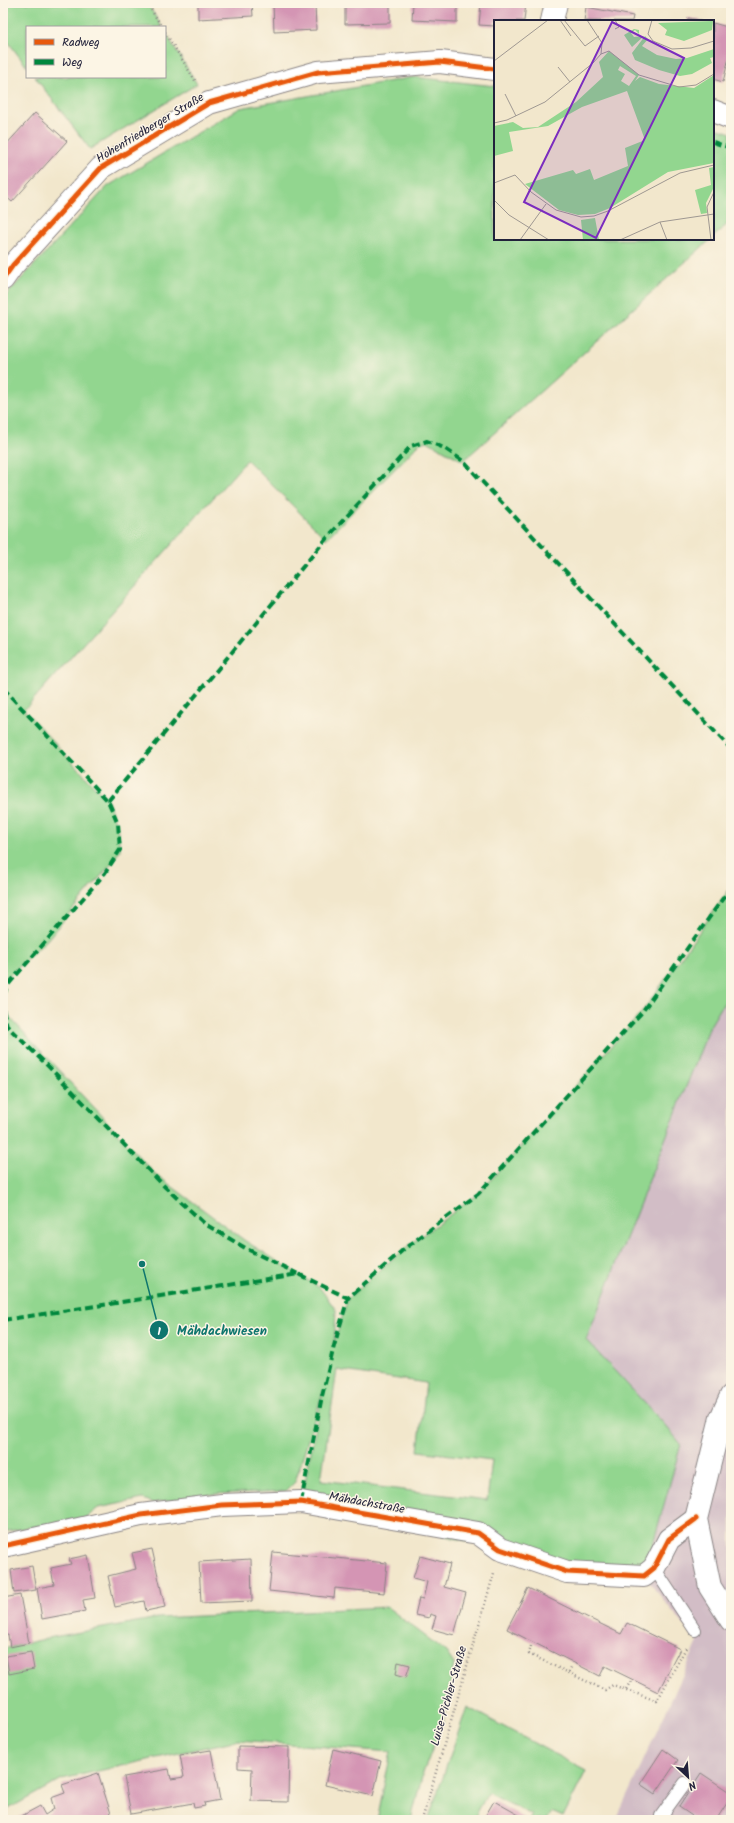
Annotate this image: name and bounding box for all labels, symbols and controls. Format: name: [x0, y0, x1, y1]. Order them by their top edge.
inset map: [494, 20, 714, 240]
legend: [26, 26, 166, 78]
text: Radweg: [62, 33, 100, 52]
text: Weg: [62, 53, 83, 72]
street label: Hohenfriedberger Straße: [92, 88, 208, 168]
callout: Mähdachwiesen: [149, 1318, 274, 1343]
text: Mähdachwiesen: [177, 1321, 267, 1342]
text: 1: [157, 1322, 161, 1341]
street label: Mähdachstraße: [328, 1487, 407, 1519]
street label: Luise-Pichler-Straße: [426, 1643, 473, 1748]
north arrow: [668, 1757, 708, 1797]
text: N: [685, 1775, 699, 1795]

